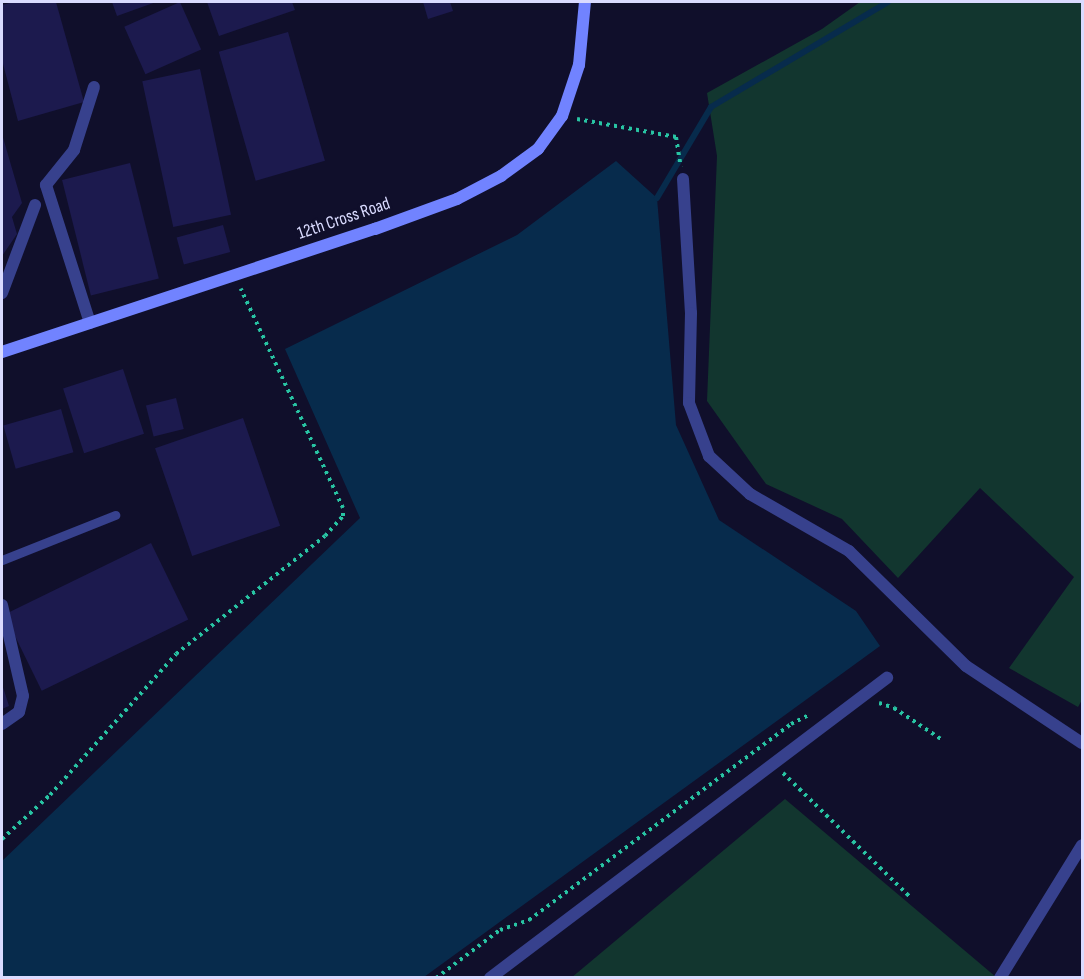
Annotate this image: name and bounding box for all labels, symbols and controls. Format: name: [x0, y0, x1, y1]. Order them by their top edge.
street label: 12th Cross Road: [295, 193, 393, 245]

